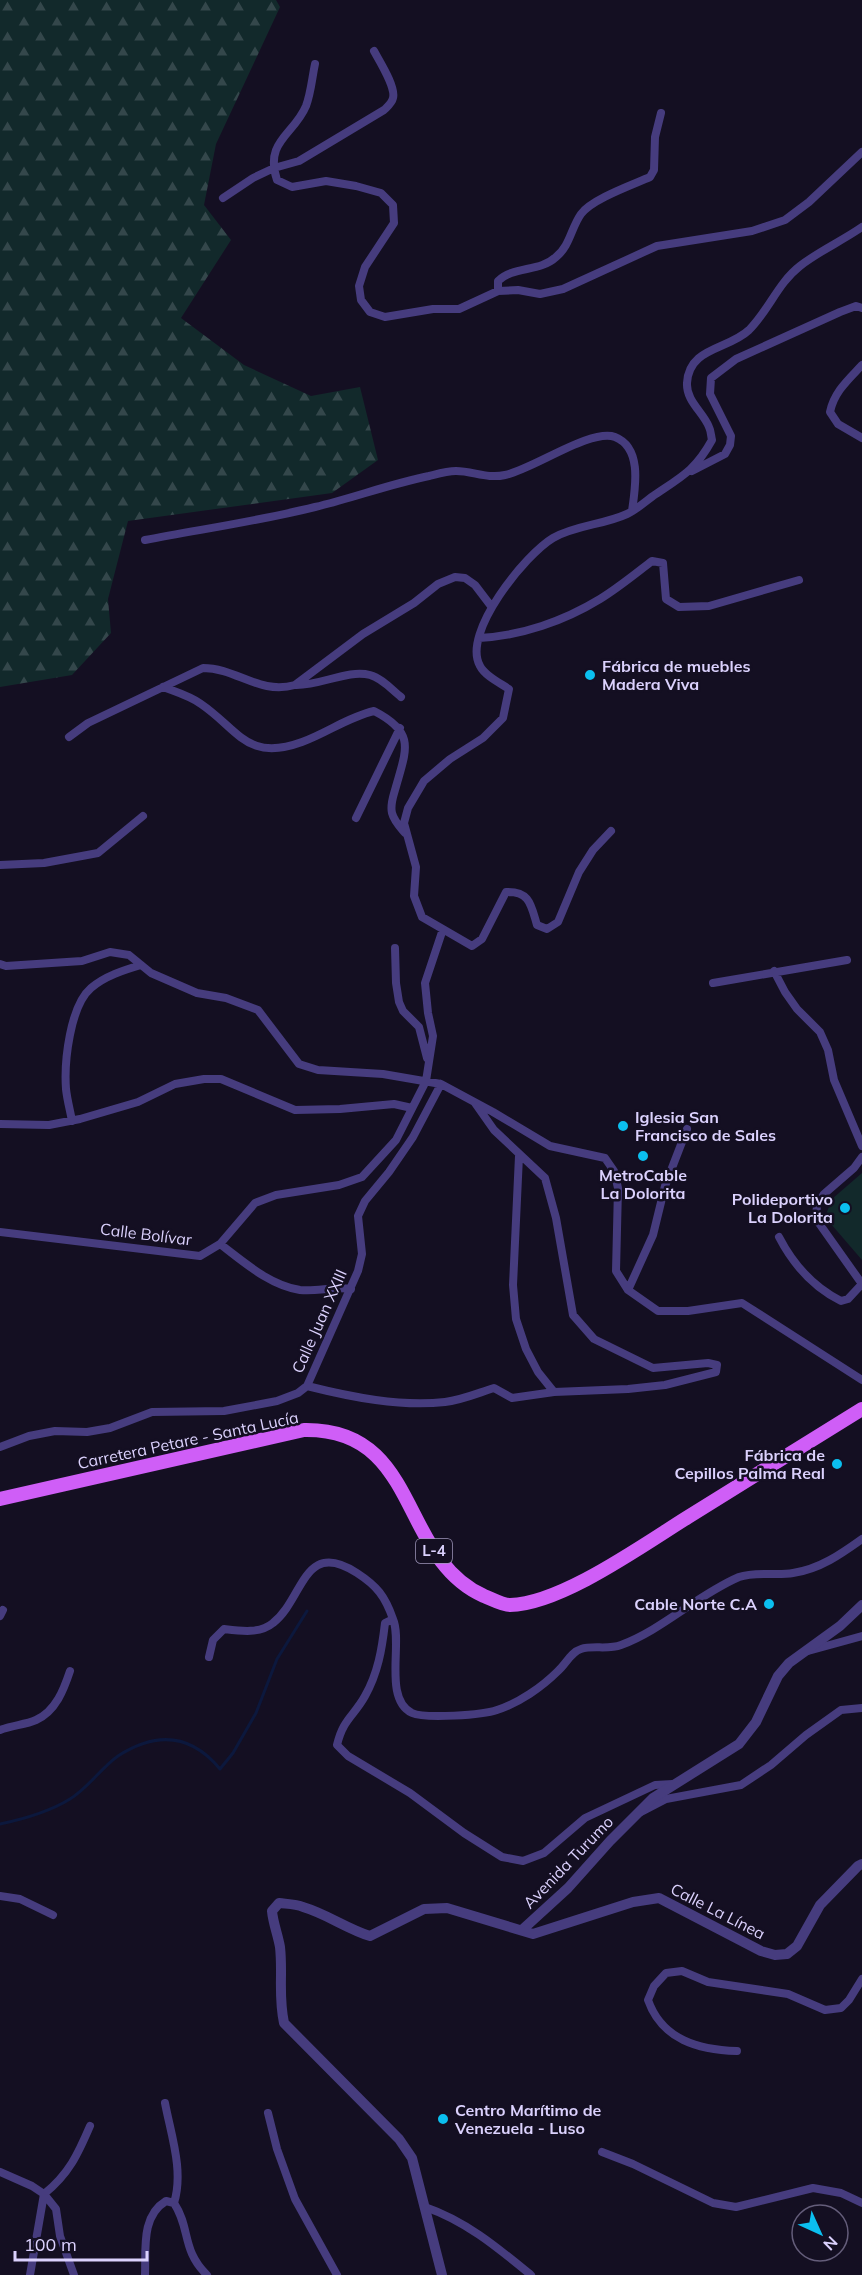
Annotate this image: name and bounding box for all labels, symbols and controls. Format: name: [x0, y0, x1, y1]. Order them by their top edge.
place label: Fábrica de muebles Madera Viva: [602, 656, 750, 694]
marker: Fábrica de muebles Madera Viva: [583, 668, 597, 682]
place label: Iglesia San Francisco de Sales: [635, 1107, 776, 1145]
marker: Iglesia San Francisco de Sales: [616, 1119, 630, 1133]
marker: MetroCable La Dolorita: [636, 1149, 650, 1163]
place label: MetroCable La Dolorita: [599, 1165, 687, 1203]
place label: Polideportivo La Dolorita: [732, 1189, 833, 1227]
marker: Polideportivo La Dolorita: [838, 1201, 852, 1215]
street label: Calle Bolívar: [99, 1218, 193, 1250]
street label: Calle Juan XXIII: [287, 1266, 351, 1376]
street label: Carretera Petare - Santa Lucía: [76, 1407, 300, 1473]
place label: Fábrica de Cepillos Palma Real: [675, 1445, 825, 1483]
marker: Fábrica de Cepillos Palma Real: [830, 1457, 844, 1471]
road number: L-4: [416, 1539, 452, 1563]
place label: Cable Norte C.A: [634, 1594, 757, 1614]
marker: Cable Norte C.A: [762, 1597, 776, 1611]
street label: Avenida Turumo: [519, 1812, 617, 1912]
street label: Calle La Línea: [667, 1879, 769, 1943]
place label: Centro Marítimo de Venezuela - Luso: [454, 2100, 602, 2138]
marker: Centro Marítimo de Venezuela - Luso: [436, 2112, 450, 2126]
north arrow: [790, 2203, 850, 2263]
scale bar: [15, 2224, 147, 2262]
text: N: [819, 2232, 842, 2255]
text: 100 m: [24, 2233, 77, 2256]

